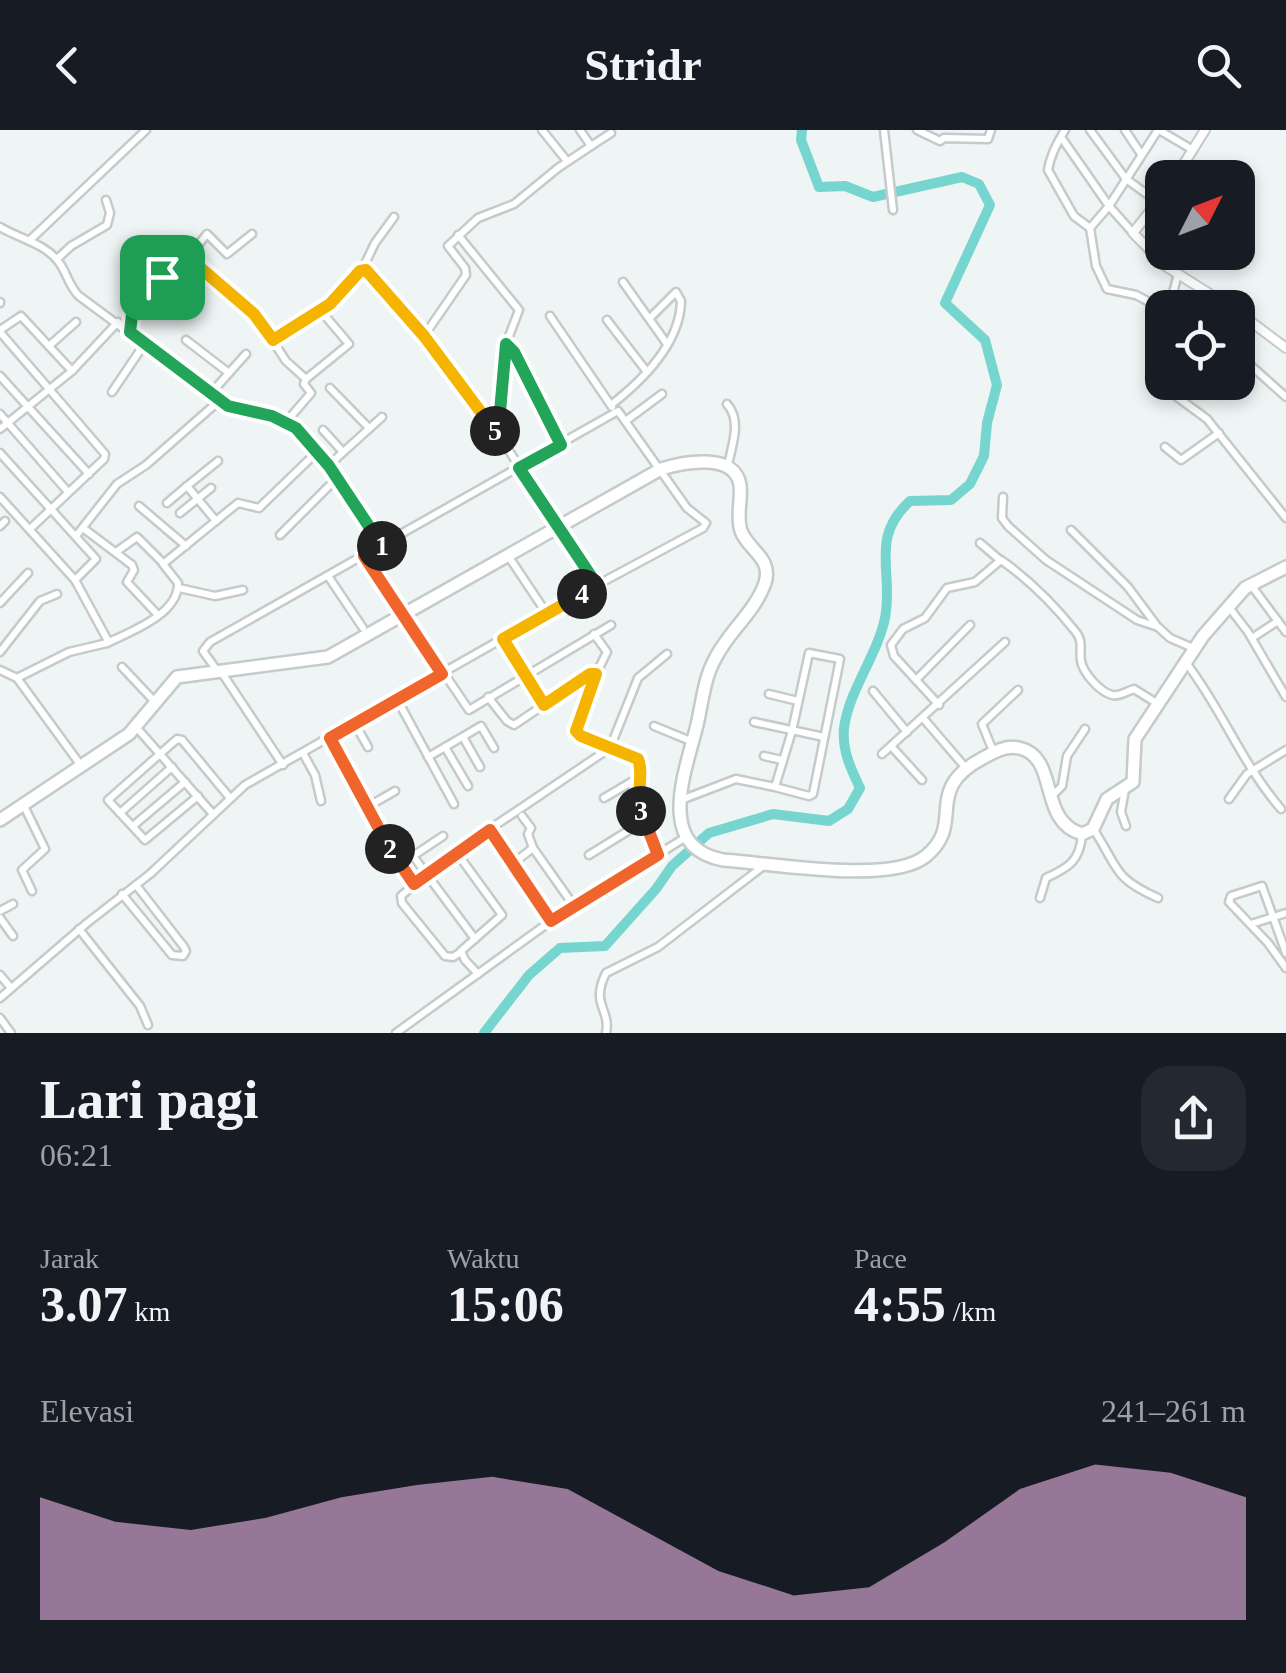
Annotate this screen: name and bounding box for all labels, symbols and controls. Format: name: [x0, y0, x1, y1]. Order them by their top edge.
icon: back: [40, 38, 95, 93]
icon: search: [1191, 38, 1246, 93]
text: Stridr: [584, 40, 702, 90]
north arrow: [1145, 160, 1255, 270]
map controls: [1145, 160, 1255, 400]
pin: [120, 235, 205, 320]
icon: arrive: [135, 250, 190, 305]
button: locate: [1145, 290, 1255, 400]
pin: 5: [470, 406, 520, 456]
text: 5: [488, 415, 502, 446]
pin: 1: [357, 521, 407, 571]
text: 1: [375, 530, 389, 561]
pin: 4: [557, 569, 607, 619]
text: 4: [575, 578, 589, 609]
pin: 3: [616, 786, 666, 836]
text: 3: [634, 795, 648, 826]
pin: 2: [365, 824, 415, 874]
text: 2: [383, 833, 397, 864]
button: share: [1141, 1066, 1246, 1171]
text: Lari pagi: [40, 1069, 259, 1130]
text: 06:21: [40, 1137, 113, 1173]
text: Jarak: [40, 1243, 99, 1274]
text: Waktu: [447, 1243, 519, 1274]
text: Pace: [854, 1243, 907, 1274]
text: 3.07: [40, 1276, 128, 1332]
text: 15:06: [447, 1276, 564, 1332]
text: 4:55: [854, 1276, 946, 1332]
text: km: [128, 1296, 170, 1327]
text: /km: [946, 1296, 996, 1327]
text: Elevasi: [40, 1393, 134, 1429]
text: 241–261 m: [1101, 1393, 1246, 1429]

